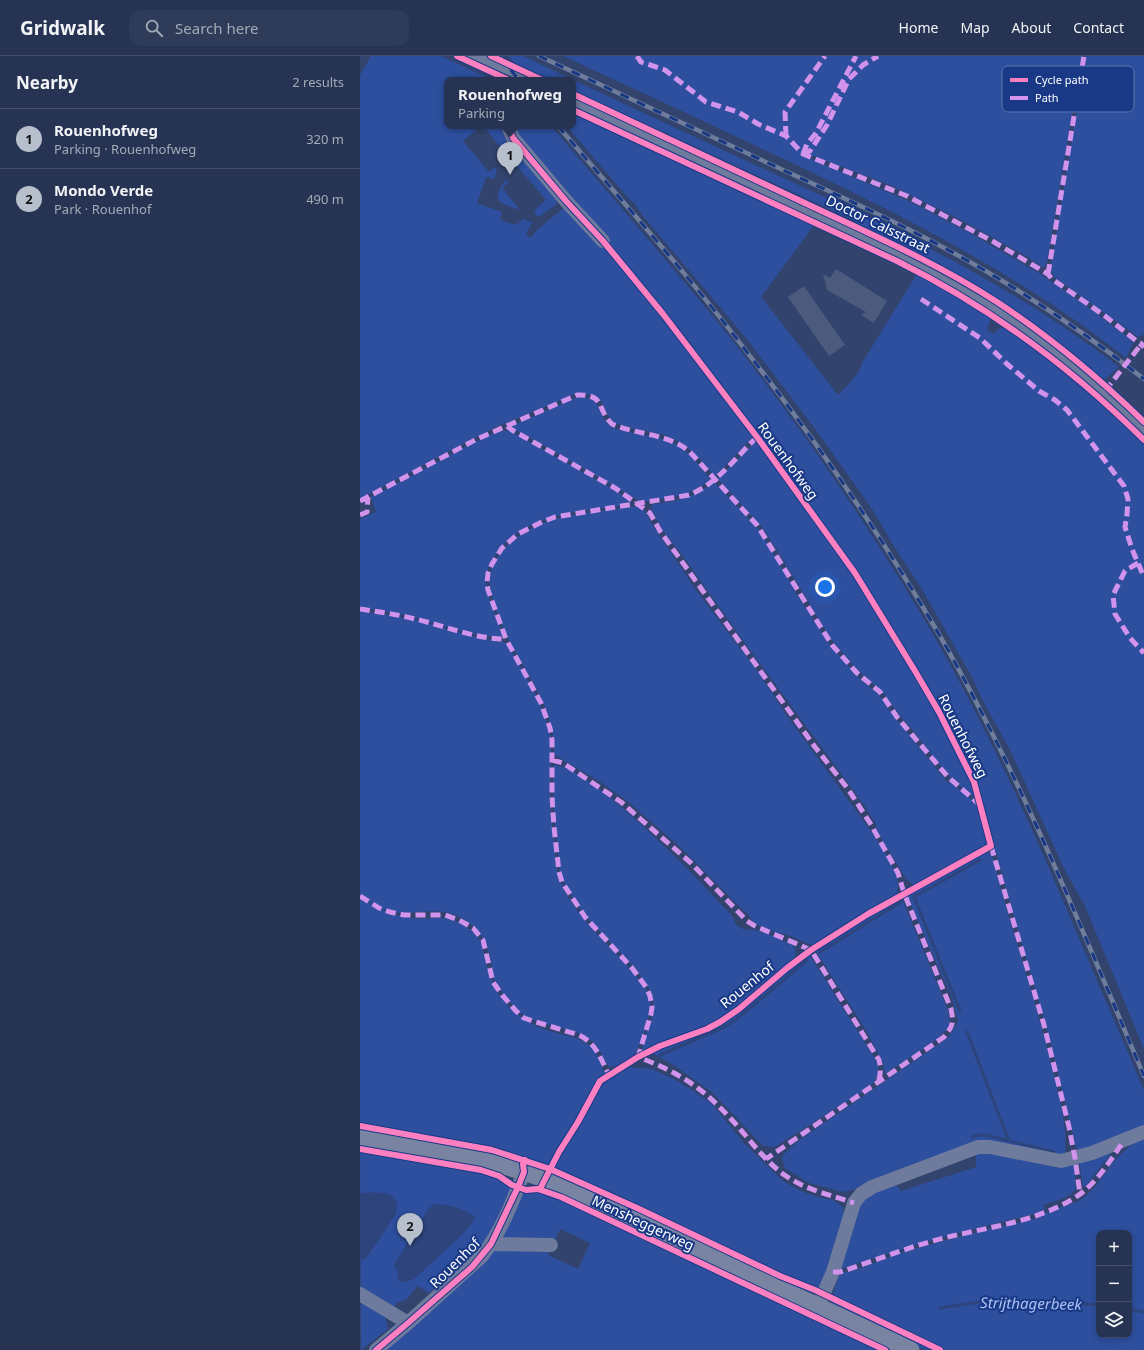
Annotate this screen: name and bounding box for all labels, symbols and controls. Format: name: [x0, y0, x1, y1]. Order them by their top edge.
search box: [129, 10, 409, 46]
text: Gridwalk: [20, 15, 105, 41]
icon: search: [143, 17, 165, 39]
text: Search here: [175, 18, 259, 38]
text: Home: [899, 18, 938, 37]
text: Map: [960, 18, 990, 37]
text: About: [1012, 18, 1051, 37]
text: Contact: [1073, 18, 1124, 37]
legend: [1002, 66, 1134, 112]
text: Nearby: [16, 71, 78, 94]
text: Cycle path: [1035, 72, 1088, 87]
text: 2 results: [292, 73, 344, 91]
popup: [444, 77, 576, 129]
text: Rouenhofweg: [458, 84, 562, 104]
text: Path: [1035, 90, 1059, 105]
text: Parking: [458, 104, 505, 122]
text: Rouenhofweg: [54, 120, 158, 140]
text: 1: [25, 130, 33, 148]
text: 320 m: [306, 130, 344, 148]
text: Parking · Rouenhofweg: [54, 140, 196, 158]
pin: 1: [497, 142, 523, 175]
text: Mondo Verde: [54, 180, 153, 200]
text: 2: [25, 190, 33, 208]
text: 490 m: [306, 190, 344, 208]
street label: Doctor Calsstraat: [823, 190, 933, 257]
text: Park · Rouenhof: [54, 200, 151, 218]
street label: Rouenhofweg: [754, 418, 823, 503]
your location: [815, 577, 835, 597]
street label: Rouenhofweg: [934, 691, 993, 781]
street label: Rouenhof: [716, 956, 779, 1012]
street label: Mensheggerweg: [589, 1190, 697, 1255]
pin: 2: [397, 1213, 423, 1246]
map controls: [1096, 1230, 1132, 1338]
button: +: [1096, 1230, 1132, 1266]
street label: Rouenhof: [425, 1232, 485, 1292]
button: −: [1096, 1266, 1132, 1302]
water label: Strijthagerbeek: [980, 1292, 1083, 1314]
button: layers: [1096, 1302, 1132, 1338]

